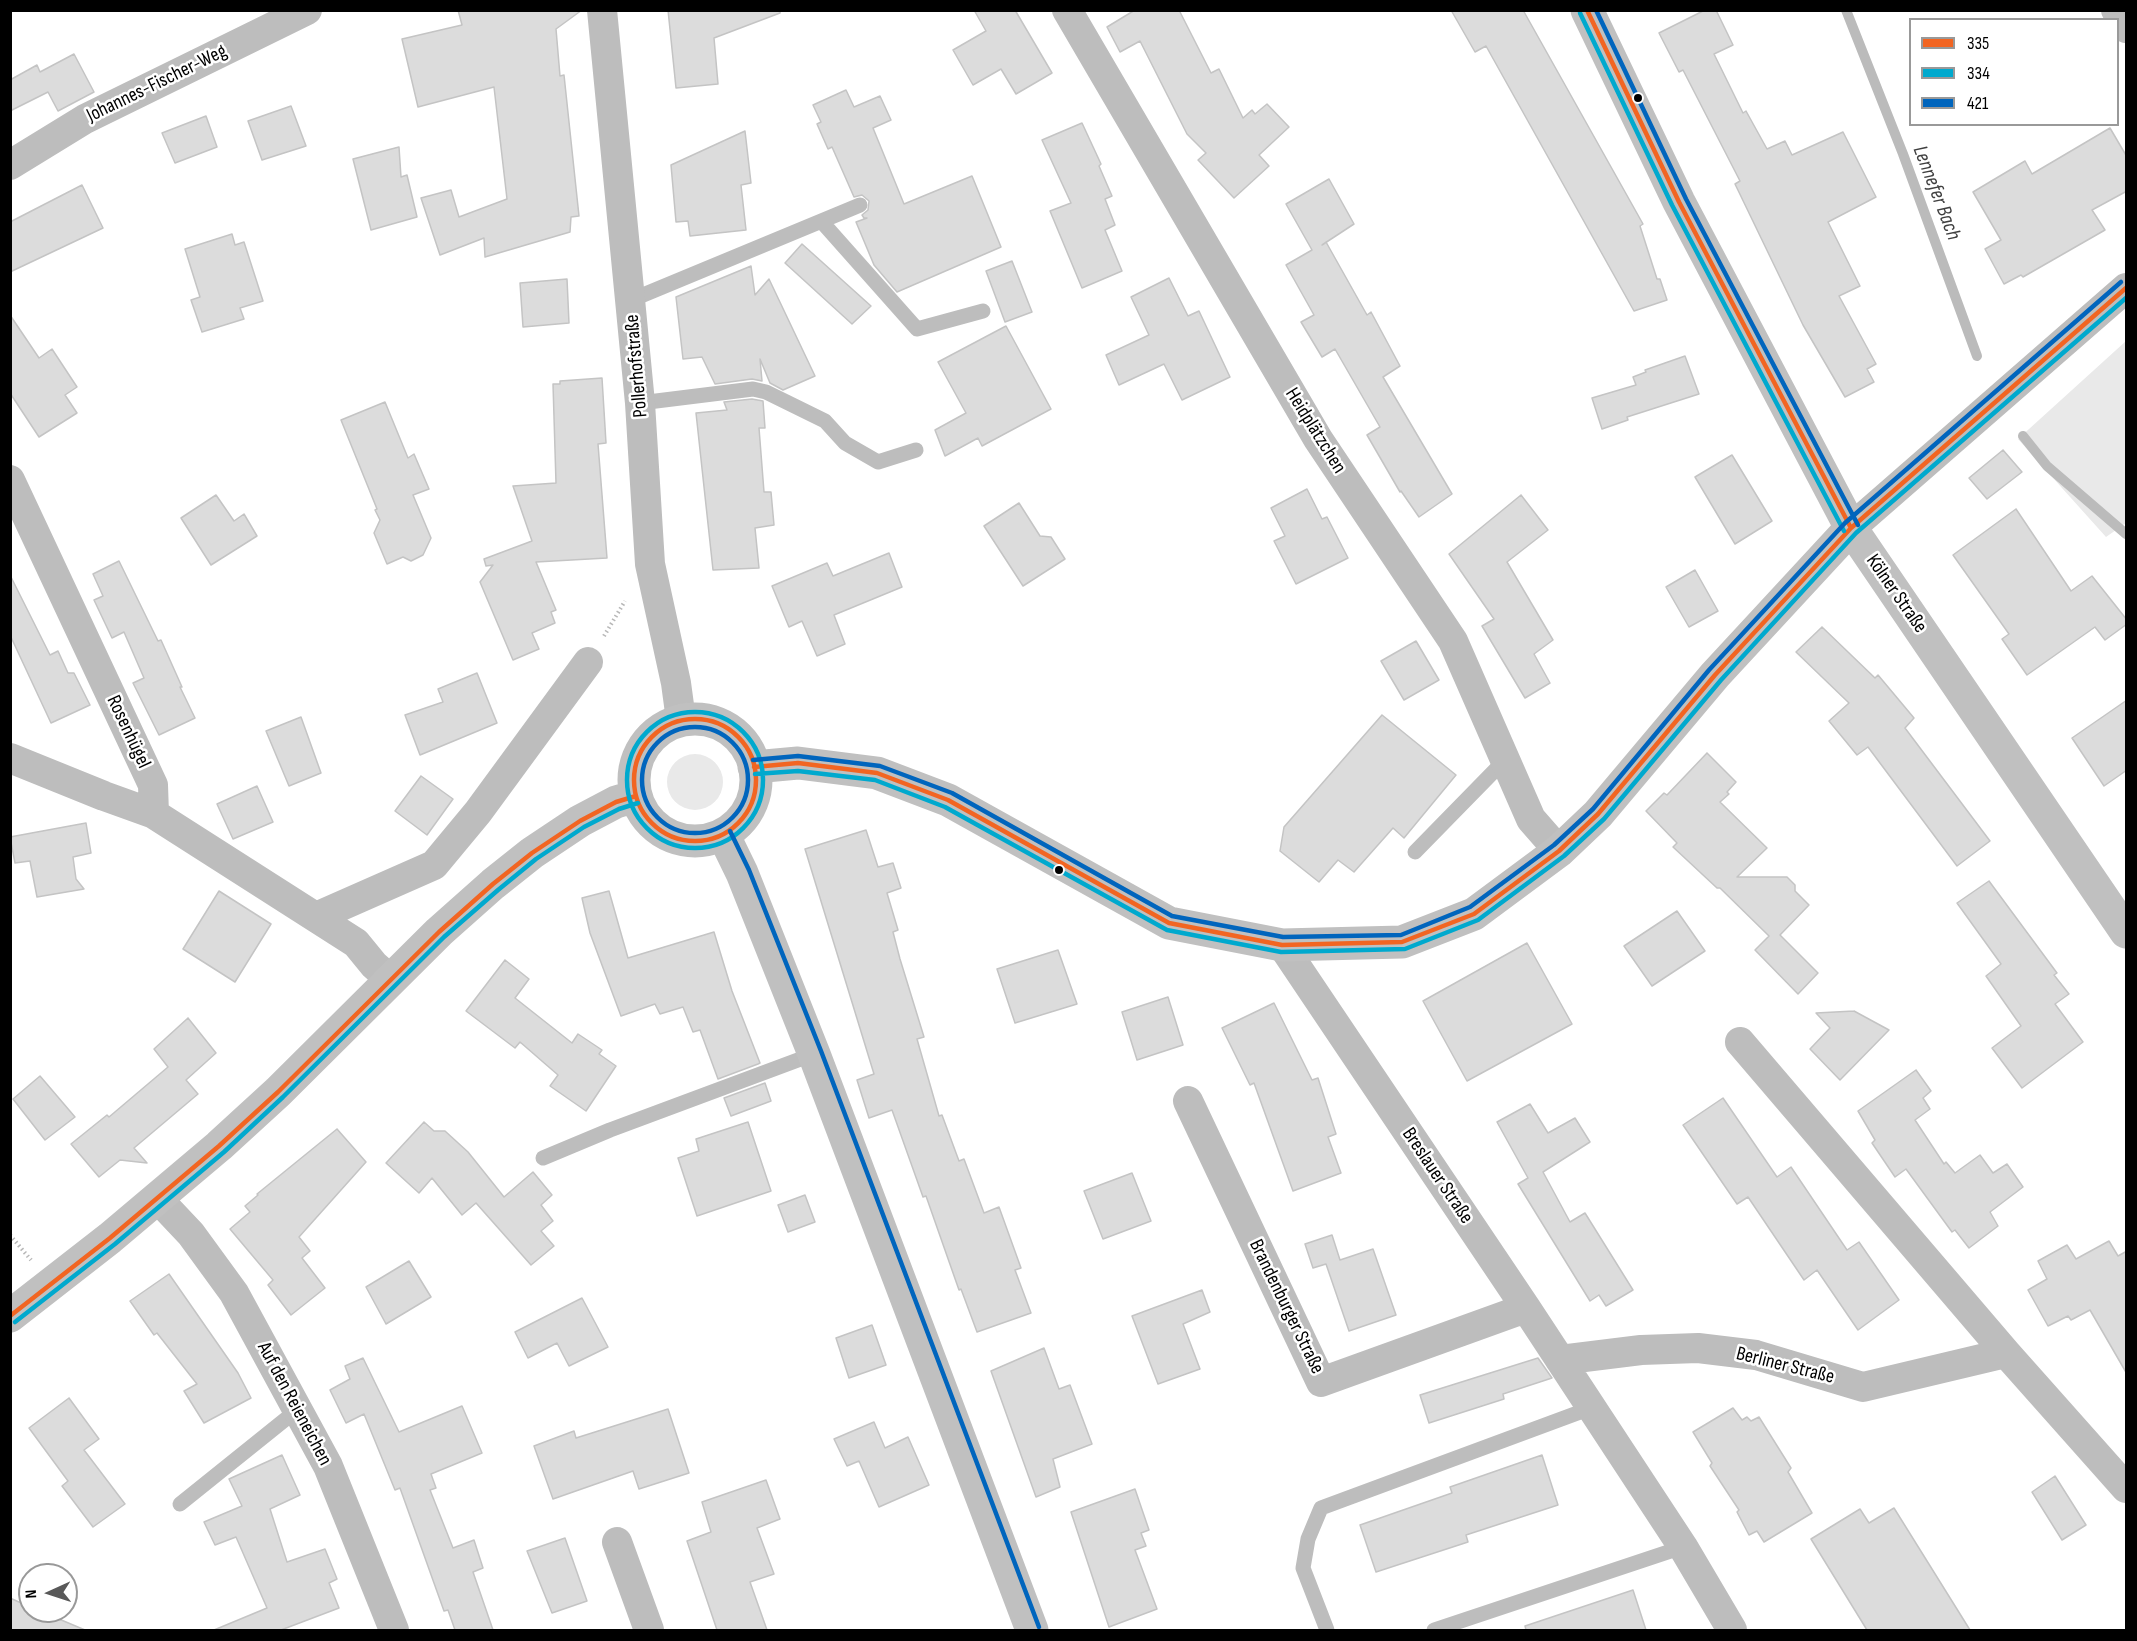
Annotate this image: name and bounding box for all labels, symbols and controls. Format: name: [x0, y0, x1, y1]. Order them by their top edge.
legend: [1909, 18, 2119, 126]
text: 335: [1967, 33, 1989, 54]
street label: Johannes-Fischer-Weg: [83, 40, 231, 128]
text: 334: [1967, 63, 1990, 84]
unlabelled marker: [1632, 92, 1644, 104]
text: 421: [1967, 93, 1988, 114]
water label: Lennefer Bach: [1906, 142, 1966, 244]
street label: Pollerhofstraße: [621, 313, 653, 419]
street label: Heidplätzchen: [1279, 384, 1351, 478]
street label: Kölner Straße: [1860, 550, 1932, 638]
street label: Rosenhügel: [101, 692, 155, 772]
unlabelled marker: [1053, 864, 1065, 876]
street label: Breslauer Straße: [1396, 1123, 1478, 1229]
street label: Brandenburger Straße: [1243, 1236, 1329, 1378]
street label: Auf den Reieneichen: [251, 1338, 337, 1470]
street label: Berliner Straße: [1733, 1342, 1837, 1390]
north arrow: [18, 1563, 78, 1623]
text: N: [22, 1589, 41, 1599]

